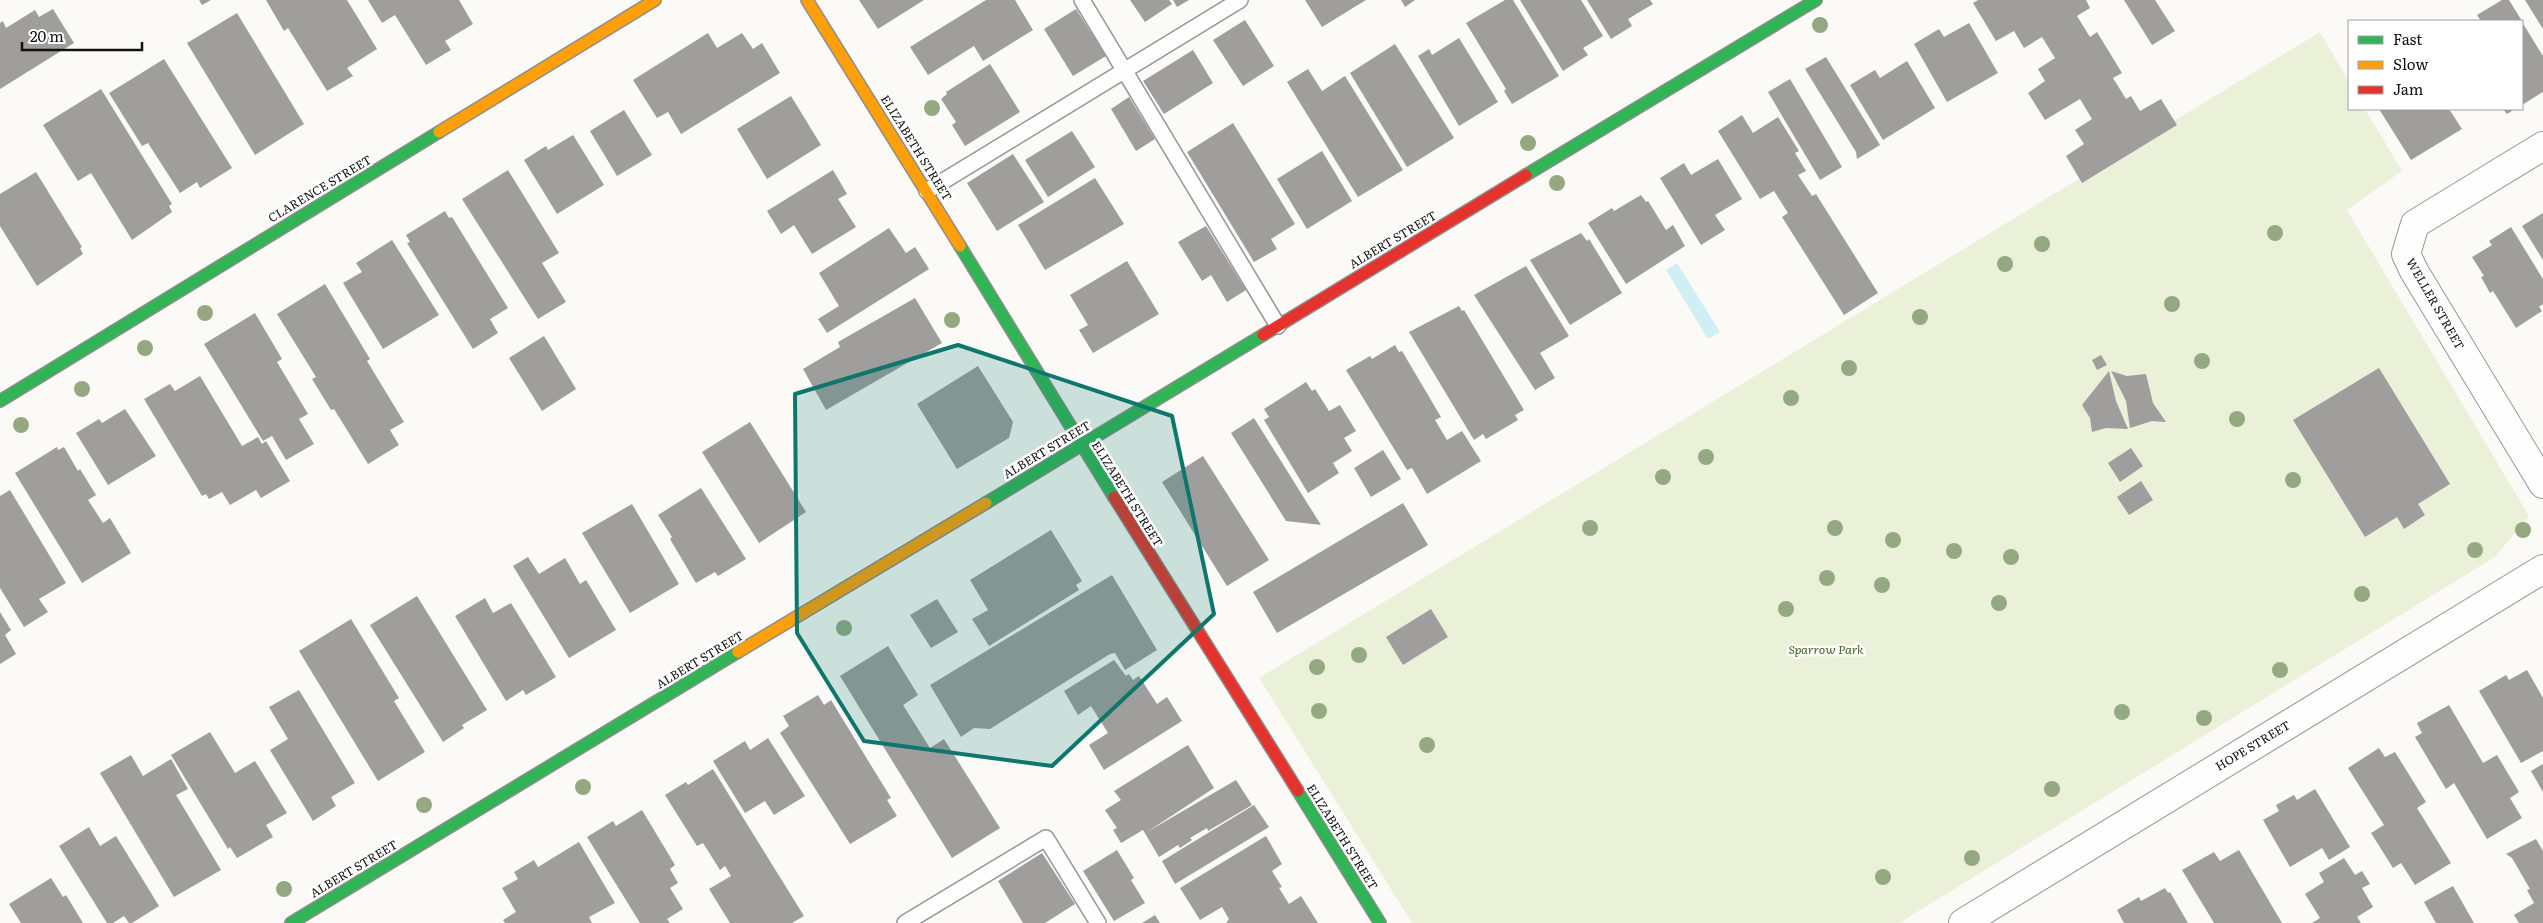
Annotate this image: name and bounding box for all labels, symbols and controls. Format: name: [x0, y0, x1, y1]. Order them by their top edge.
scale bar: [22, 20, 142, 52]
legend: [2348, 20, 2523, 110]
text: 20 m: [30, 24, 64, 47]
text: Fast: [2393, 27, 2422, 50]
text: Slow: [2393, 52, 2428, 75]
text: Jam: [2393, 77, 2424, 100]
street label: ELIZABETH STREET: [877, 91, 957, 204]
street label: CLARENCE STREET: [264, 150, 375, 226]
street label: ALBERT STREET: [1345, 206, 1440, 272]
street label: WELLER STREET: [2402, 254, 2469, 353]
street label: ALBERT STREET: [999, 416, 1094, 482]
street label: ELIZABETH STREET: [1088, 437, 1168, 550]
street label: ALBERT STREET: [652, 626, 747, 692]
park label: Sparrow Park: [1788, 640, 1864, 658]
street label: HOPE STREET: [2212, 716, 2294, 775]
street label: ELIZABETH STREET: [1303, 780, 1383, 893]
street label: ALBERT STREET: [306, 835, 401, 901]

